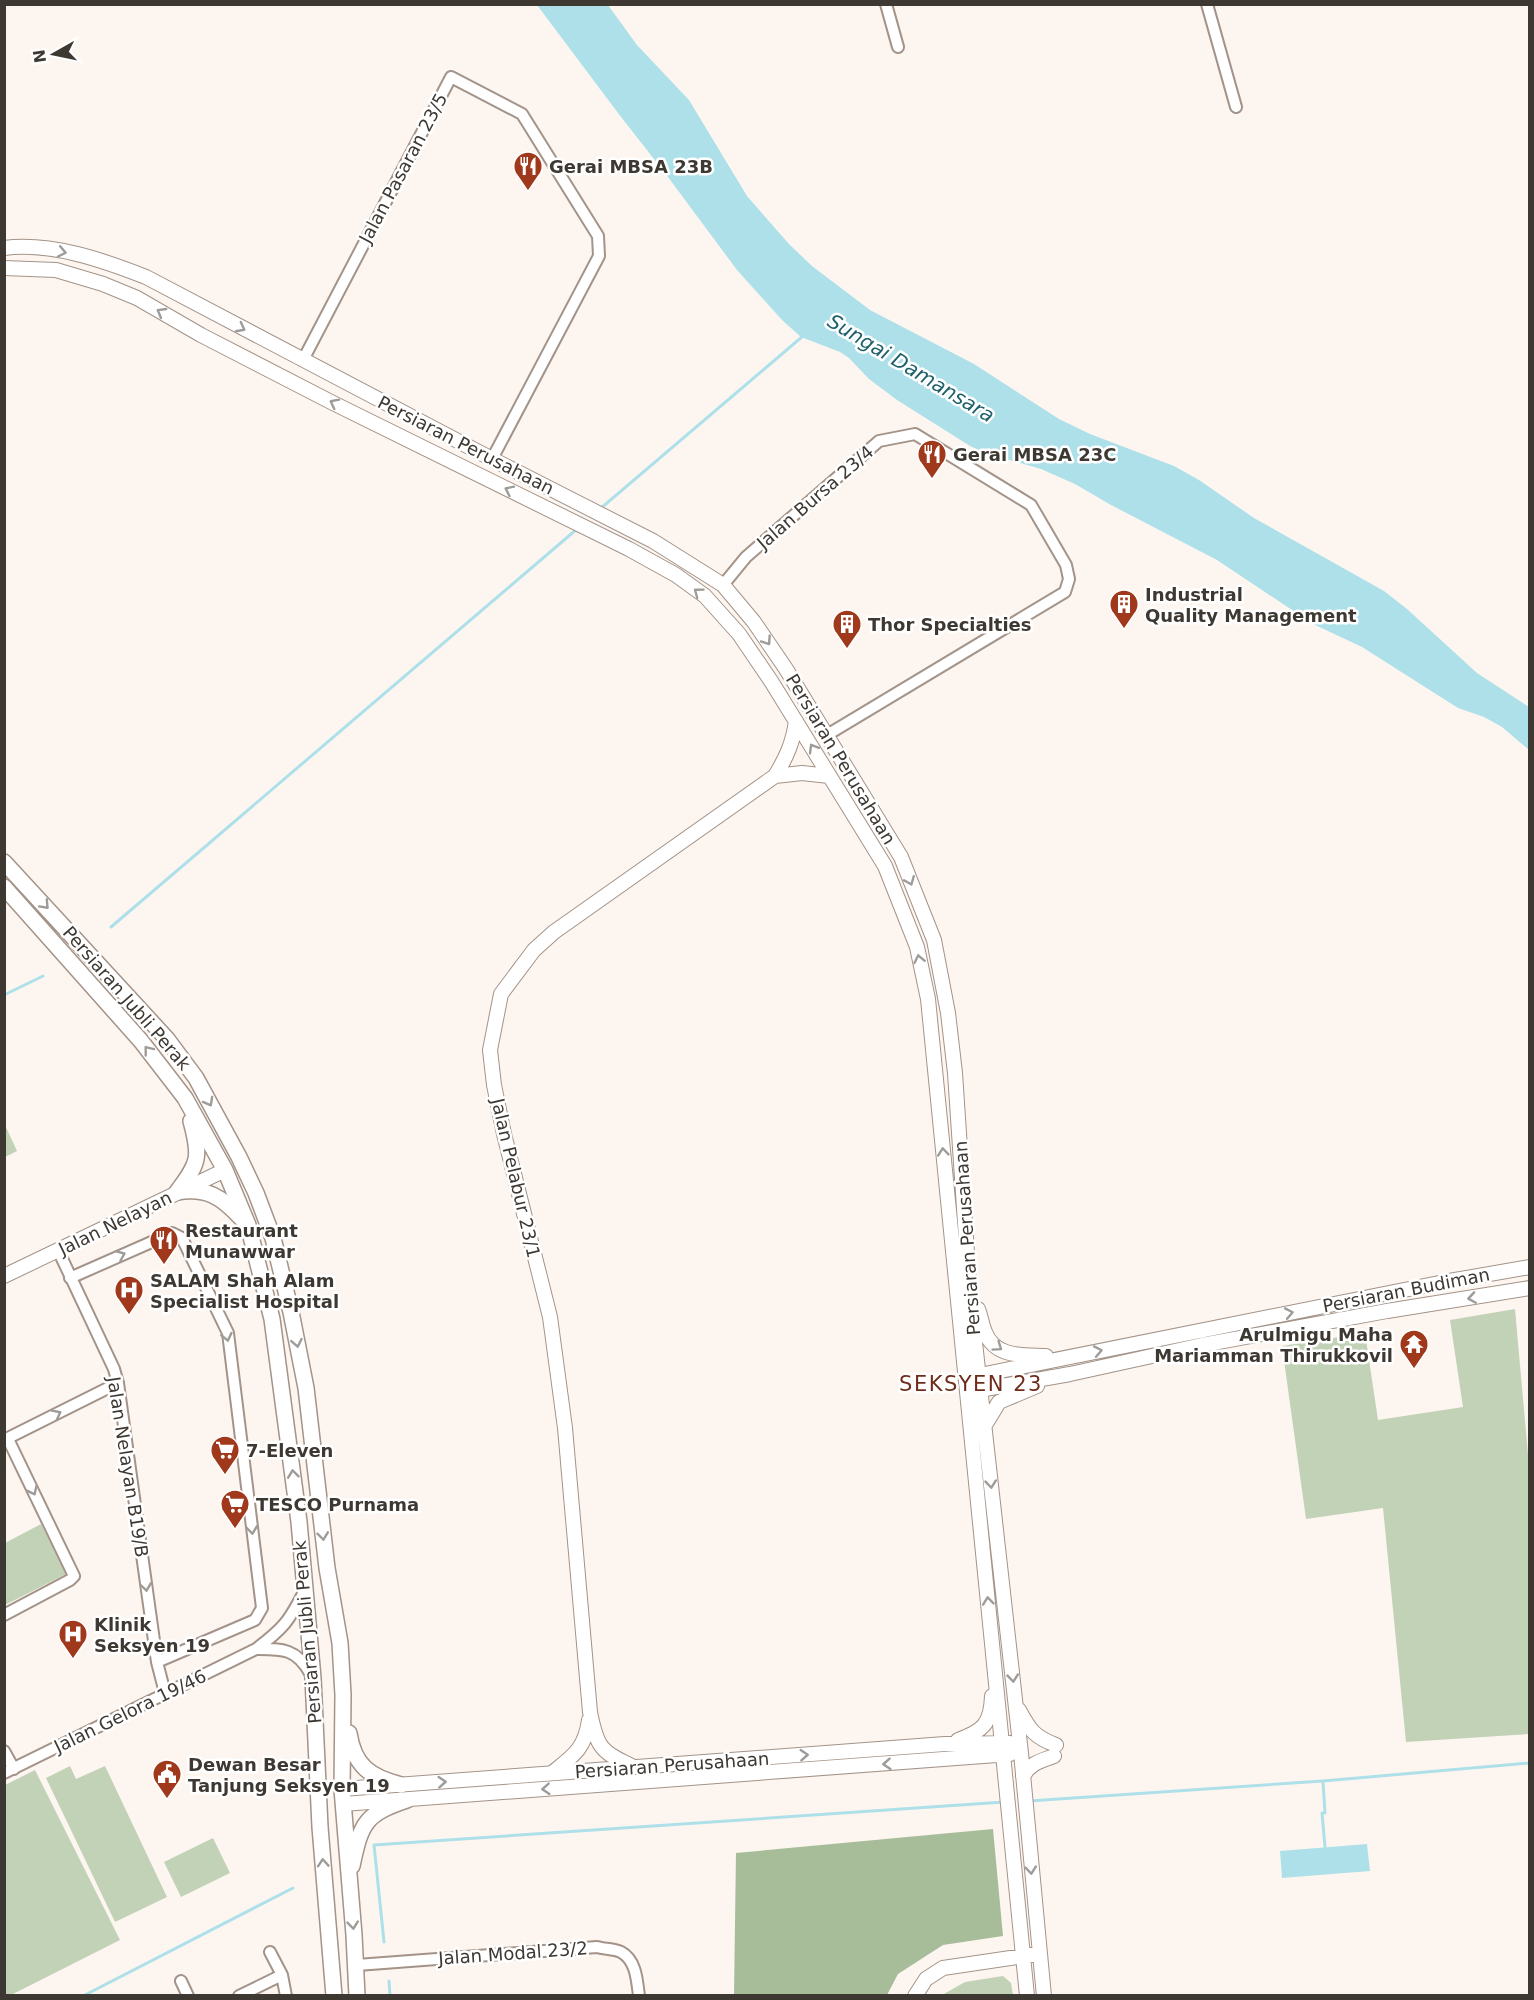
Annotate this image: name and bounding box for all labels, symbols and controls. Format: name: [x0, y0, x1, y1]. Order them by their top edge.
north arrow: [24, 24, 84, 84]
text: N: [29, 48, 50, 64]
street label: Jalan Pasaran 23/5: [354, 89, 451, 248]
restaurant icon: Gerai MBSA 23B: [512, 150, 544, 192]
place label: Gerai MBSA 23B: [549, 156, 713, 177]
one-way arrow: [57, 245, 67, 258]
one-way arrow: [157, 308, 168, 319]
water label: Sungai Damansara: [823, 309, 999, 427]
one-way arrow: [235, 321, 245, 332]
street label: Persiaran Perusahaan: [374, 391, 558, 499]
one-way arrow: [329, 399, 340, 411]
restaurant icon: Gerai MBSA 23C: [916, 438, 948, 480]
street label: Jalan Bursa 23/4: [752, 441, 877, 554]
place label: Gerai MBSA 23C: [953, 444, 1117, 465]
one-way arrow: [504, 485, 515, 497]
place label: Industrial Quality Management: [1145, 584, 1357, 626]
one-way arrow: [694, 588, 705, 599]
building icon: Industrial Quality Management: [1108, 588, 1140, 630]
building icon: Thor Specialties: [831, 608, 863, 650]
place label: Thor Specialties: [868, 614, 1032, 635]
one-way arrow: [760, 634, 771, 645]
street label: Persiaran Perusahaan: [782, 670, 900, 848]
one-way arrow: [808, 744, 820, 754]
one-way arrow: [903, 876, 916, 886]
one-way arrow: [37, 897, 48, 908]
street label: Persiaran Jubli Perak: [59, 922, 196, 1075]
one-way arrow: [913, 954, 926, 964]
one-way arrow: [144, 1046, 155, 1057]
street label: Jalan Pelabur 23/1: [487, 1095, 545, 1260]
one-way arrow: [202, 1096, 214, 1106]
street label: Persiaran Perusahaan: [950, 1140, 984, 1336]
one-way arrow: [937, 1148, 950, 1157]
street label: Jalan Nelayan: [54, 1187, 175, 1260]
place label: Restaurant Munawwar: [185, 1220, 298, 1262]
restaurant icon: Restaurant Munawwar: [148, 1224, 180, 1266]
one-way arrow: [115, 1251, 126, 1263]
street label: Persiaran Budiman: [1321, 1263, 1491, 1317]
place label: SALAM Shah Alam Specialist Hospital: [150, 1270, 339, 1312]
hospital icon: SALAM Shah Alam Specialist Hospital: [113, 1274, 145, 1316]
one-way arrow: [1467, 1291, 1476, 1303]
one-way arrow: [1284, 1307, 1294, 1320]
place label: Arulmigu Maha Mariamman Thirukkovil: [1154, 1324, 1393, 1366]
temple icon: Arulmigu Maha Mariamman Thirukkovil: [1398, 1328, 1430, 1370]
one-way arrow: [220, 1332, 233, 1342]
one-way arrow: [290, 1338, 303, 1348]
one-way arrow: [992, 1340, 1003, 1351]
one-way arrow: [1093, 1345, 1103, 1358]
district label: SEKSYEN 23: [899, 1372, 1043, 1396]
street label: Jalan Nelayan B19/B: [103, 1374, 153, 1559]
one-way arrow: [50, 1410, 61, 1421]
supermarket icon: 7-Eleven: [209, 1434, 241, 1476]
place label: 7-Eleven: [246, 1440, 333, 1461]
one-way arrow: [287, 1469, 299, 1479]
one-way arrow: [984, 1480, 997, 1489]
one-way arrow: [26, 1485, 38, 1496]
supermarket icon: TESCO Purnama: [219, 1488, 251, 1530]
place label: TESCO Purnama: [256, 1494, 419, 1515]
one-way arrow: [245, 1526, 257, 1535]
one-way arrow: [317, 1532, 329, 1541]
street label: Persiaran Jubli Perak: [288, 1539, 325, 1724]
one-way arrow: [139, 1582, 151, 1592]
one-way arrow: [982, 1597, 995, 1606]
place label: Klinik Seksyen 19: [94, 1614, 210, 1656]
hospital icon: Klinik Seksyen 19: [57, 1618, 89, 1660]
street label: Jalan Gelora 19/46: [50, 1665, 209, 1757]
one-way arrow: [1006, 1674, 1019, 1683]
street label: Persiaran Perusahaan: [574, 1748, 770, 1782]
one-way arrow: [799, 1749, 808, 1762]
place label: Dewan Besar Tanjung Seksyen 19: [188, 1754, 390, 1796]
one-way arrow: [883, 1757, 892, 1770]
public building icon: Dewan Besar Tanjung Seksyen 19: [151, 1758, 183, 1800]
one-way arrow: [437, 1776, 446, 1789]
one-way arrow: [542, 1783, 551, 1796]
one-way arrow: [317, 1859, 330, 1868]
one-way arrow: [1024, 1866, 1037, 1875]
one-way arrow: [346, 1921, 359, 1930]
street label: Jalan Modal 23/2: [437, 1937, 588, 1969]

